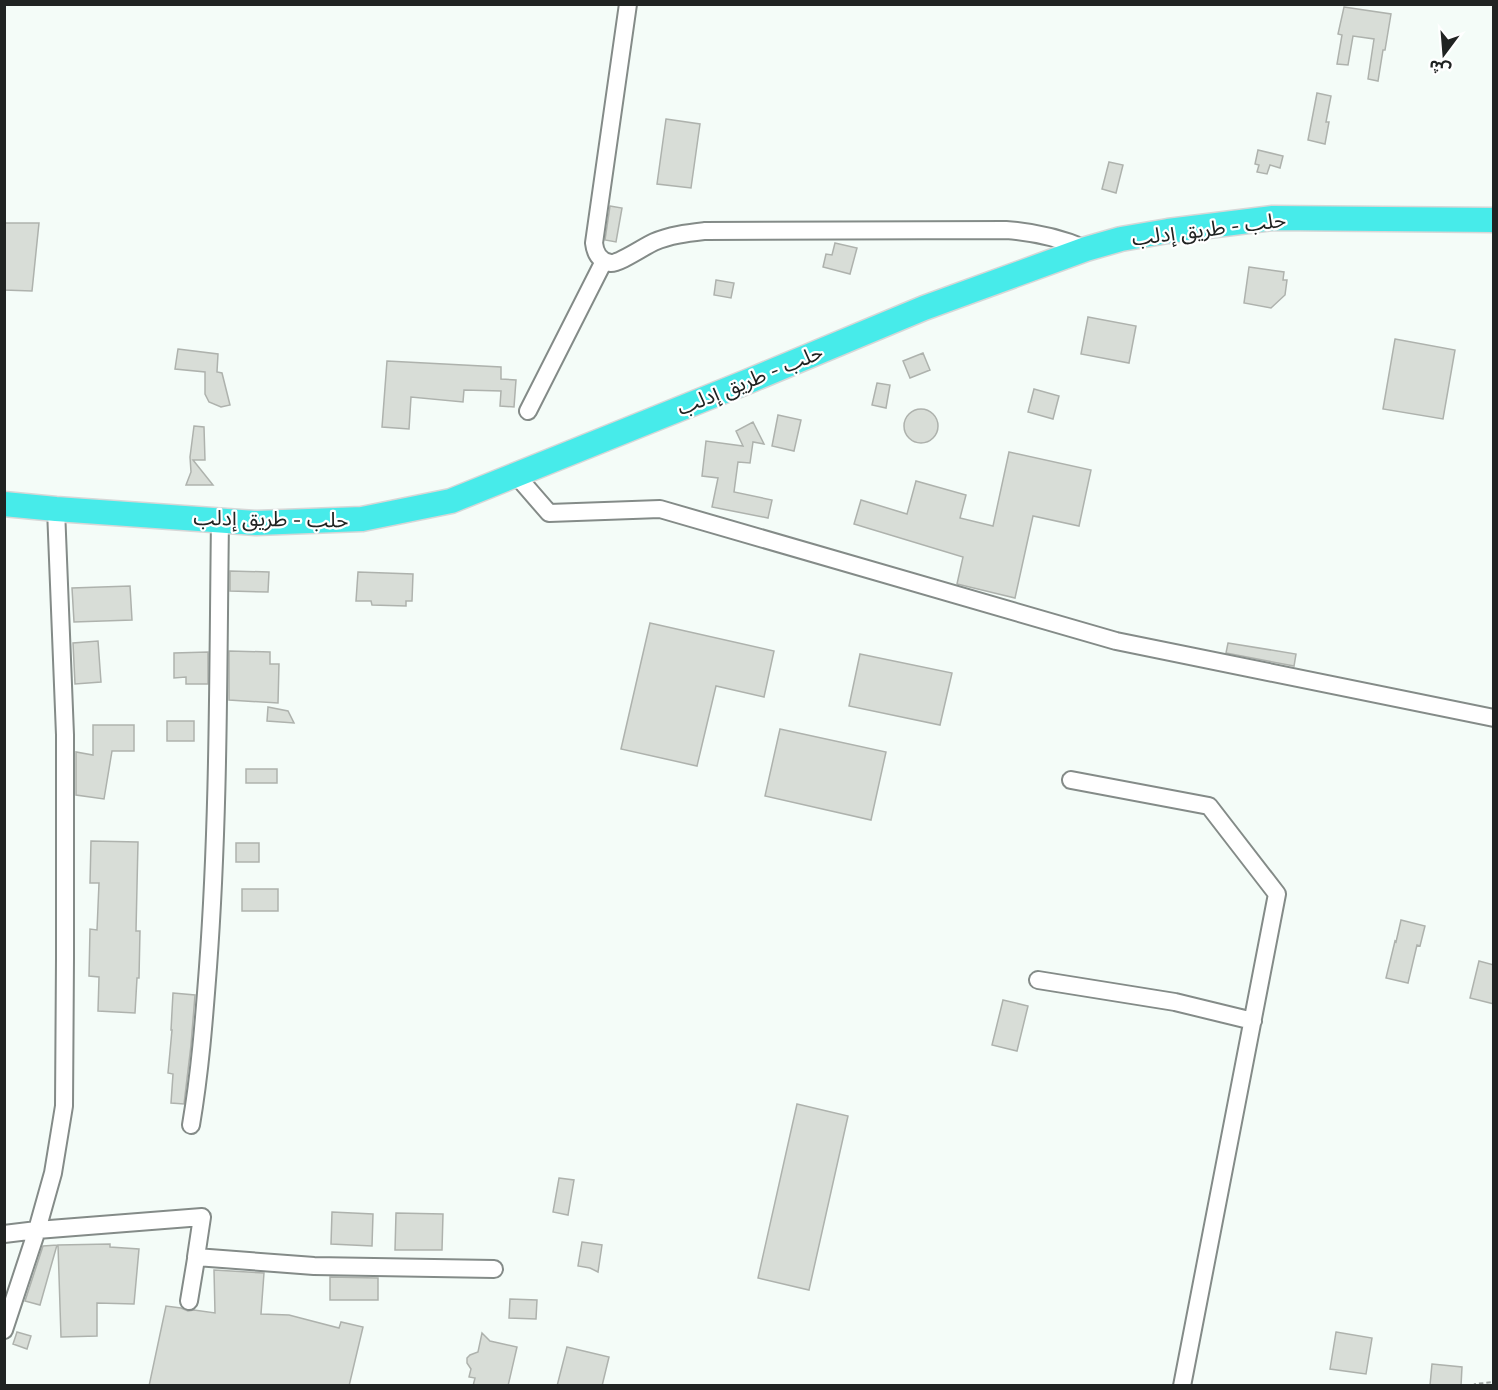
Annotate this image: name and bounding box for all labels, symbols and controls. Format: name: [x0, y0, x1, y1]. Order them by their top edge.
north arrow: [1414, 24, 1474, 84]
text: ش: [1426, 54, 1454, 81]
street label: حلب - طريق إدلب: [1130, 206, 1288, 252]
street label: حلب - طريق إدلب: [673, 338, 827, 422]
street label: حلب - طريق إدلب: [193, 504, 349, 534]

